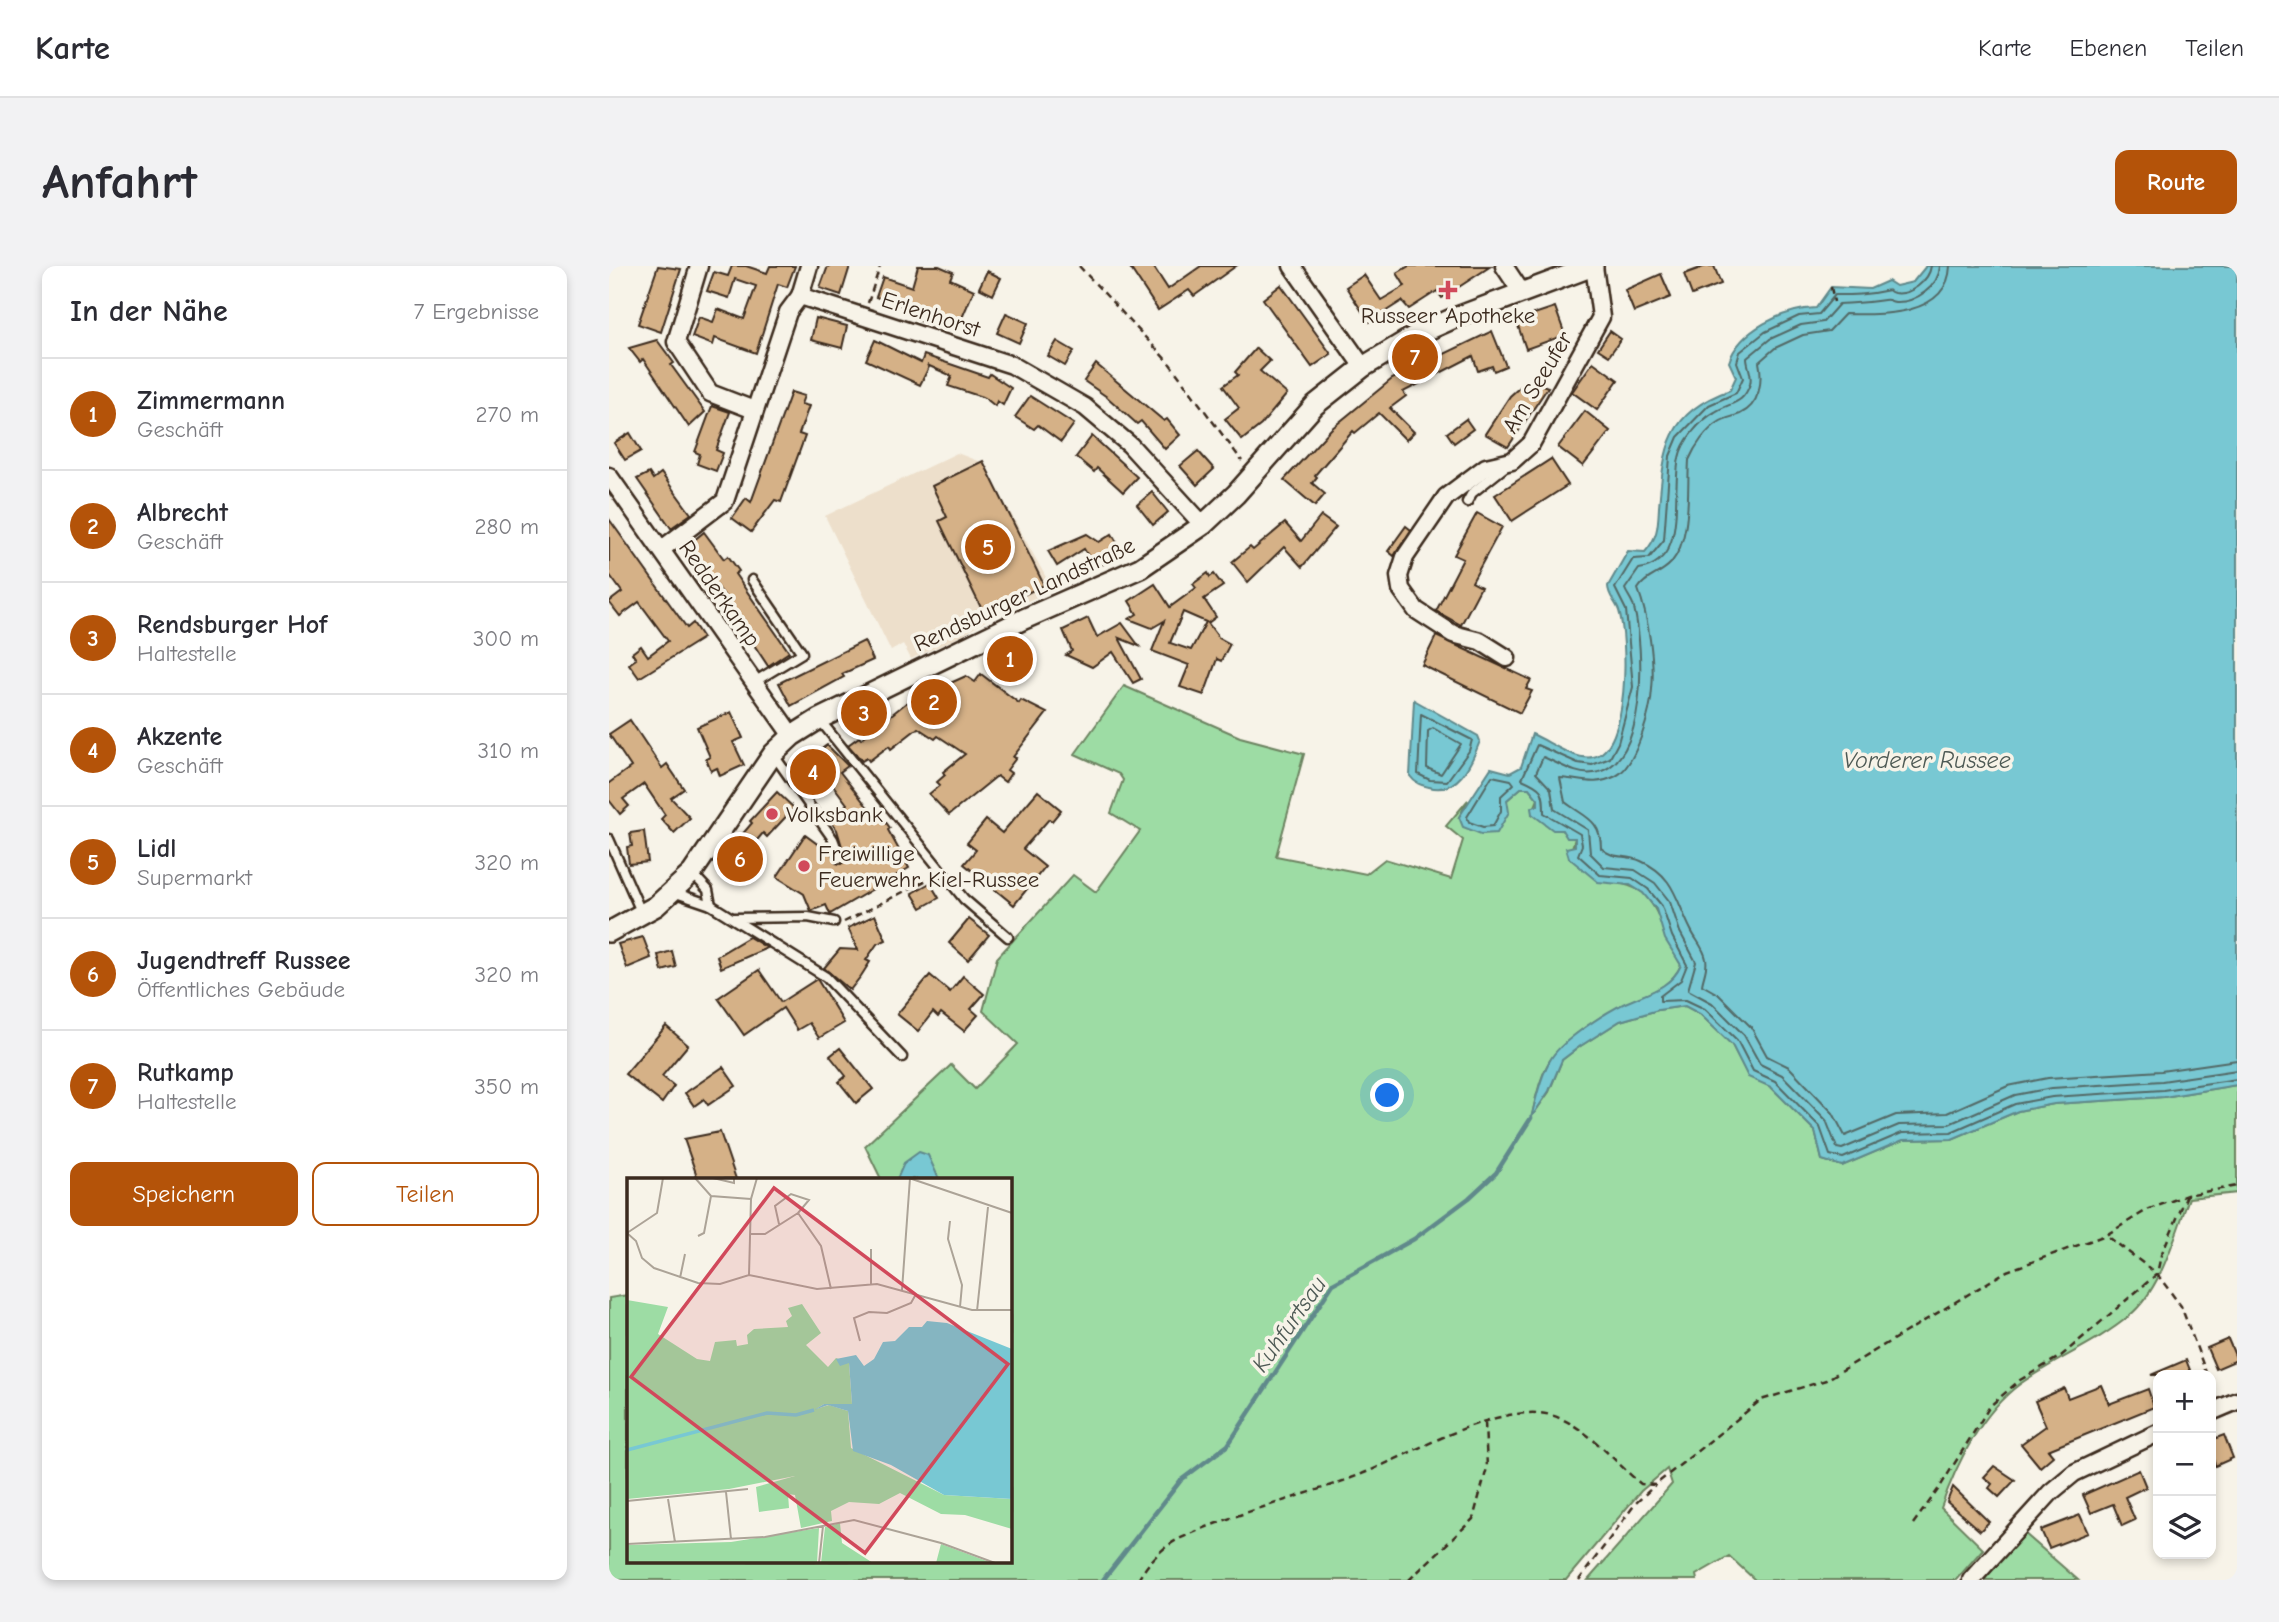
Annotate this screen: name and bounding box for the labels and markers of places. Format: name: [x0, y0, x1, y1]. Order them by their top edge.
marker: Russeer Apotheke: [1440, 282, 1456, 298]
place label: Russeer Apotheke: [1361, 302, 1535, 329]
pin: 7: [1392, 331, 1438, 383]
pin: 5: [965, 521, 1011, 573]
pin: 1: [987, 633, 1033, 685]
pin: 2: [911, 676, 957, 728]
pin: 3: [841, 687, 887, 739]
pin: 4: [790, 746, 836, 798]
place label: Volksbank: [786, 801, 883, 828]
marker: Volksbank: [764, 806, 780, 822]
pin: 6: [717, 833, 763, 885]
place label: Freiwillige Feuerwehr Kiel-Russee: [818, 840, 1039, 893]
marker: Freiwillige Feuerwehr Kiel-Russee: [796, 858, 812, 874]

